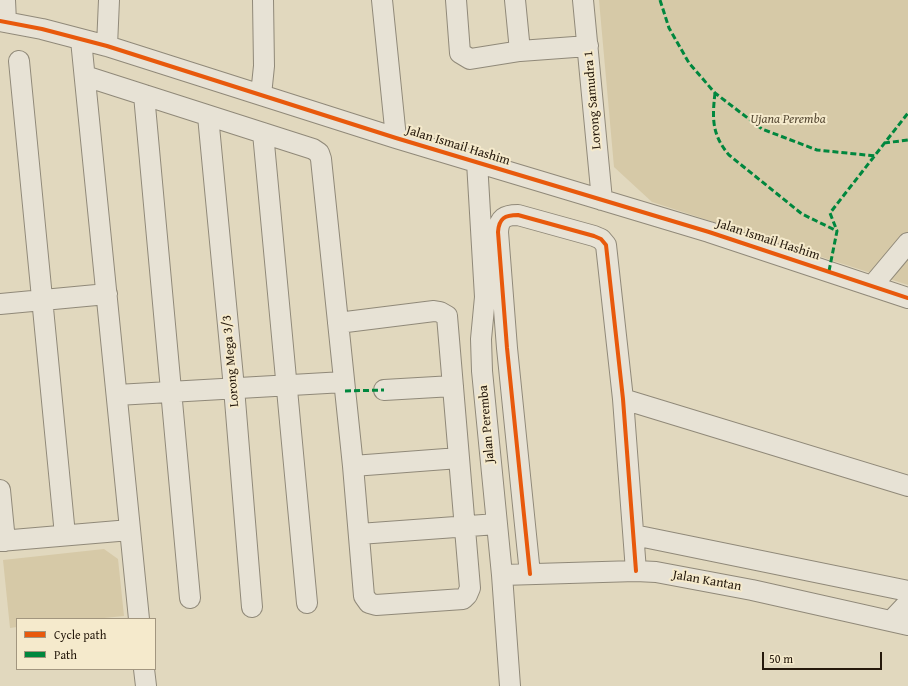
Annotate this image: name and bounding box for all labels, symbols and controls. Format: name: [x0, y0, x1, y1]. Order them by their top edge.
street label: Lorong Samudra 1: [581, 50, 605, 150]
park label: Ujana Peremba: [750, 112, 826, 128]
street label: Jalan Ismail Hashim: [404, 123, 512, 169]
street label: Jalan Ismail Hashim: [714, 216, 822, 264]
street label: Lorong Mega 3/3: [219, 314, 243, 408]
street label: Jalan Peremba: [476, 384, 498, 464]
street label: Jalan Kantan: [671, 567, 743, 595]
legend: [16, 618, 156, 670]
text: Cycle path: [54, 626, 106, 643]
scale bar: [764, 644, 884, 670]
text: Path: [54, 646, 77, 663]
text: 50 m: [769, 650, 793, 667]

